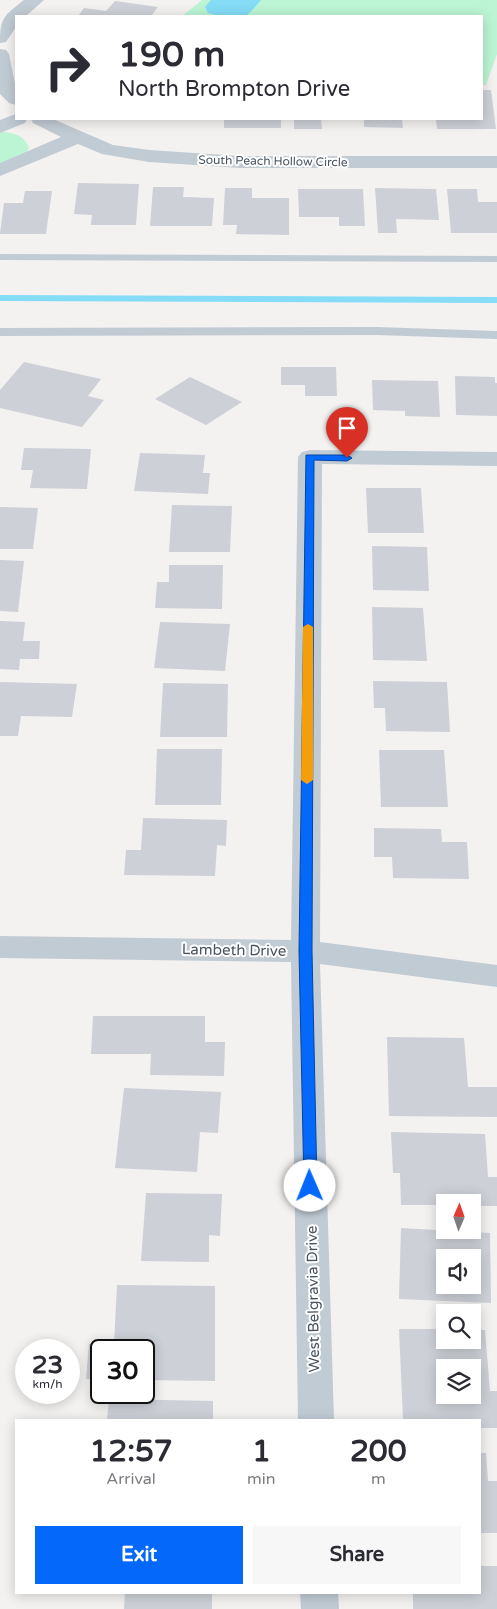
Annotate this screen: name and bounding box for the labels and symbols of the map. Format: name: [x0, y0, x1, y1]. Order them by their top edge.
street label: South Peach Hollow Circle: [198, 153, 348, 169]
pin: [326, 407, 368, 458]
street label: Lambeth Drive: [182, 940, 286, 960]
position arrow: [283, 1159, 335, 1211]
north arrow: [436, 1194, 481, 1239]
street label: West Belgravia Drive: [303, 1225, 323, 1373]
speed limit sign: 30: [90, 1339, 155, 1404]

